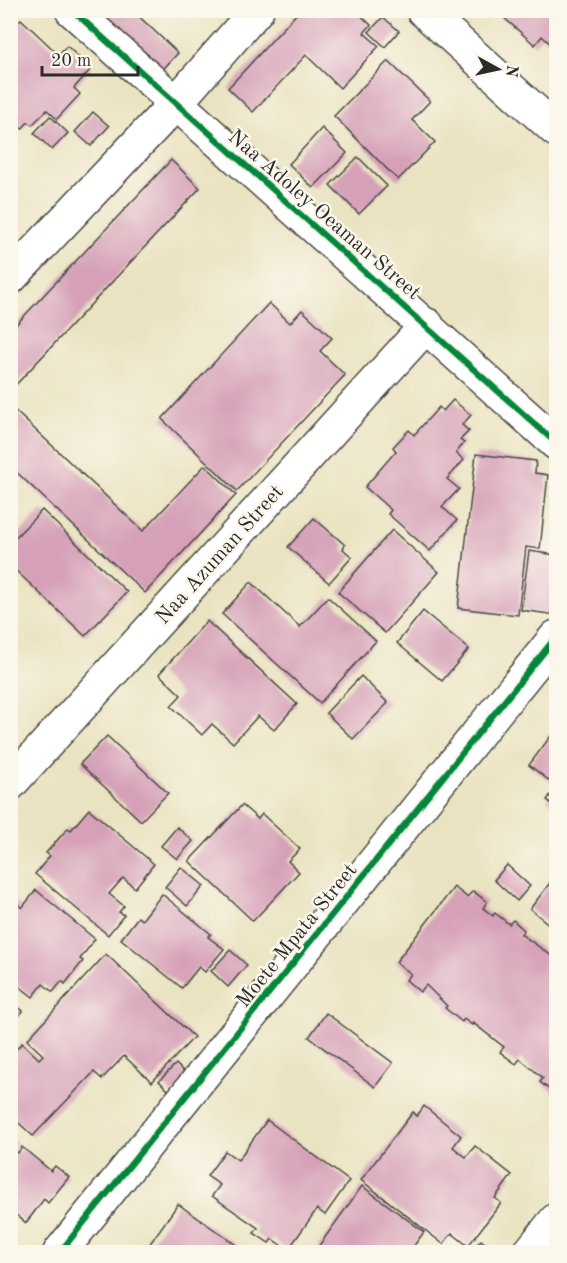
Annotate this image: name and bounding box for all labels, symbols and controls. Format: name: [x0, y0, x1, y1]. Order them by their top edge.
scale bar: [42, 39, 138, 77]
north arrow: [468, 39, 528, 99]
text: 20 m: [51, 52, 91, 70]
text: N: [502, 64, 520, 79]
street label: Naa Adoley Oeaman Street: [224, 126, 424, 304]
street label: Naa Azuman Street: [152, 481, 288, 629]
street label: Moete Mpata Street: [233, 860, 362, 1012]

